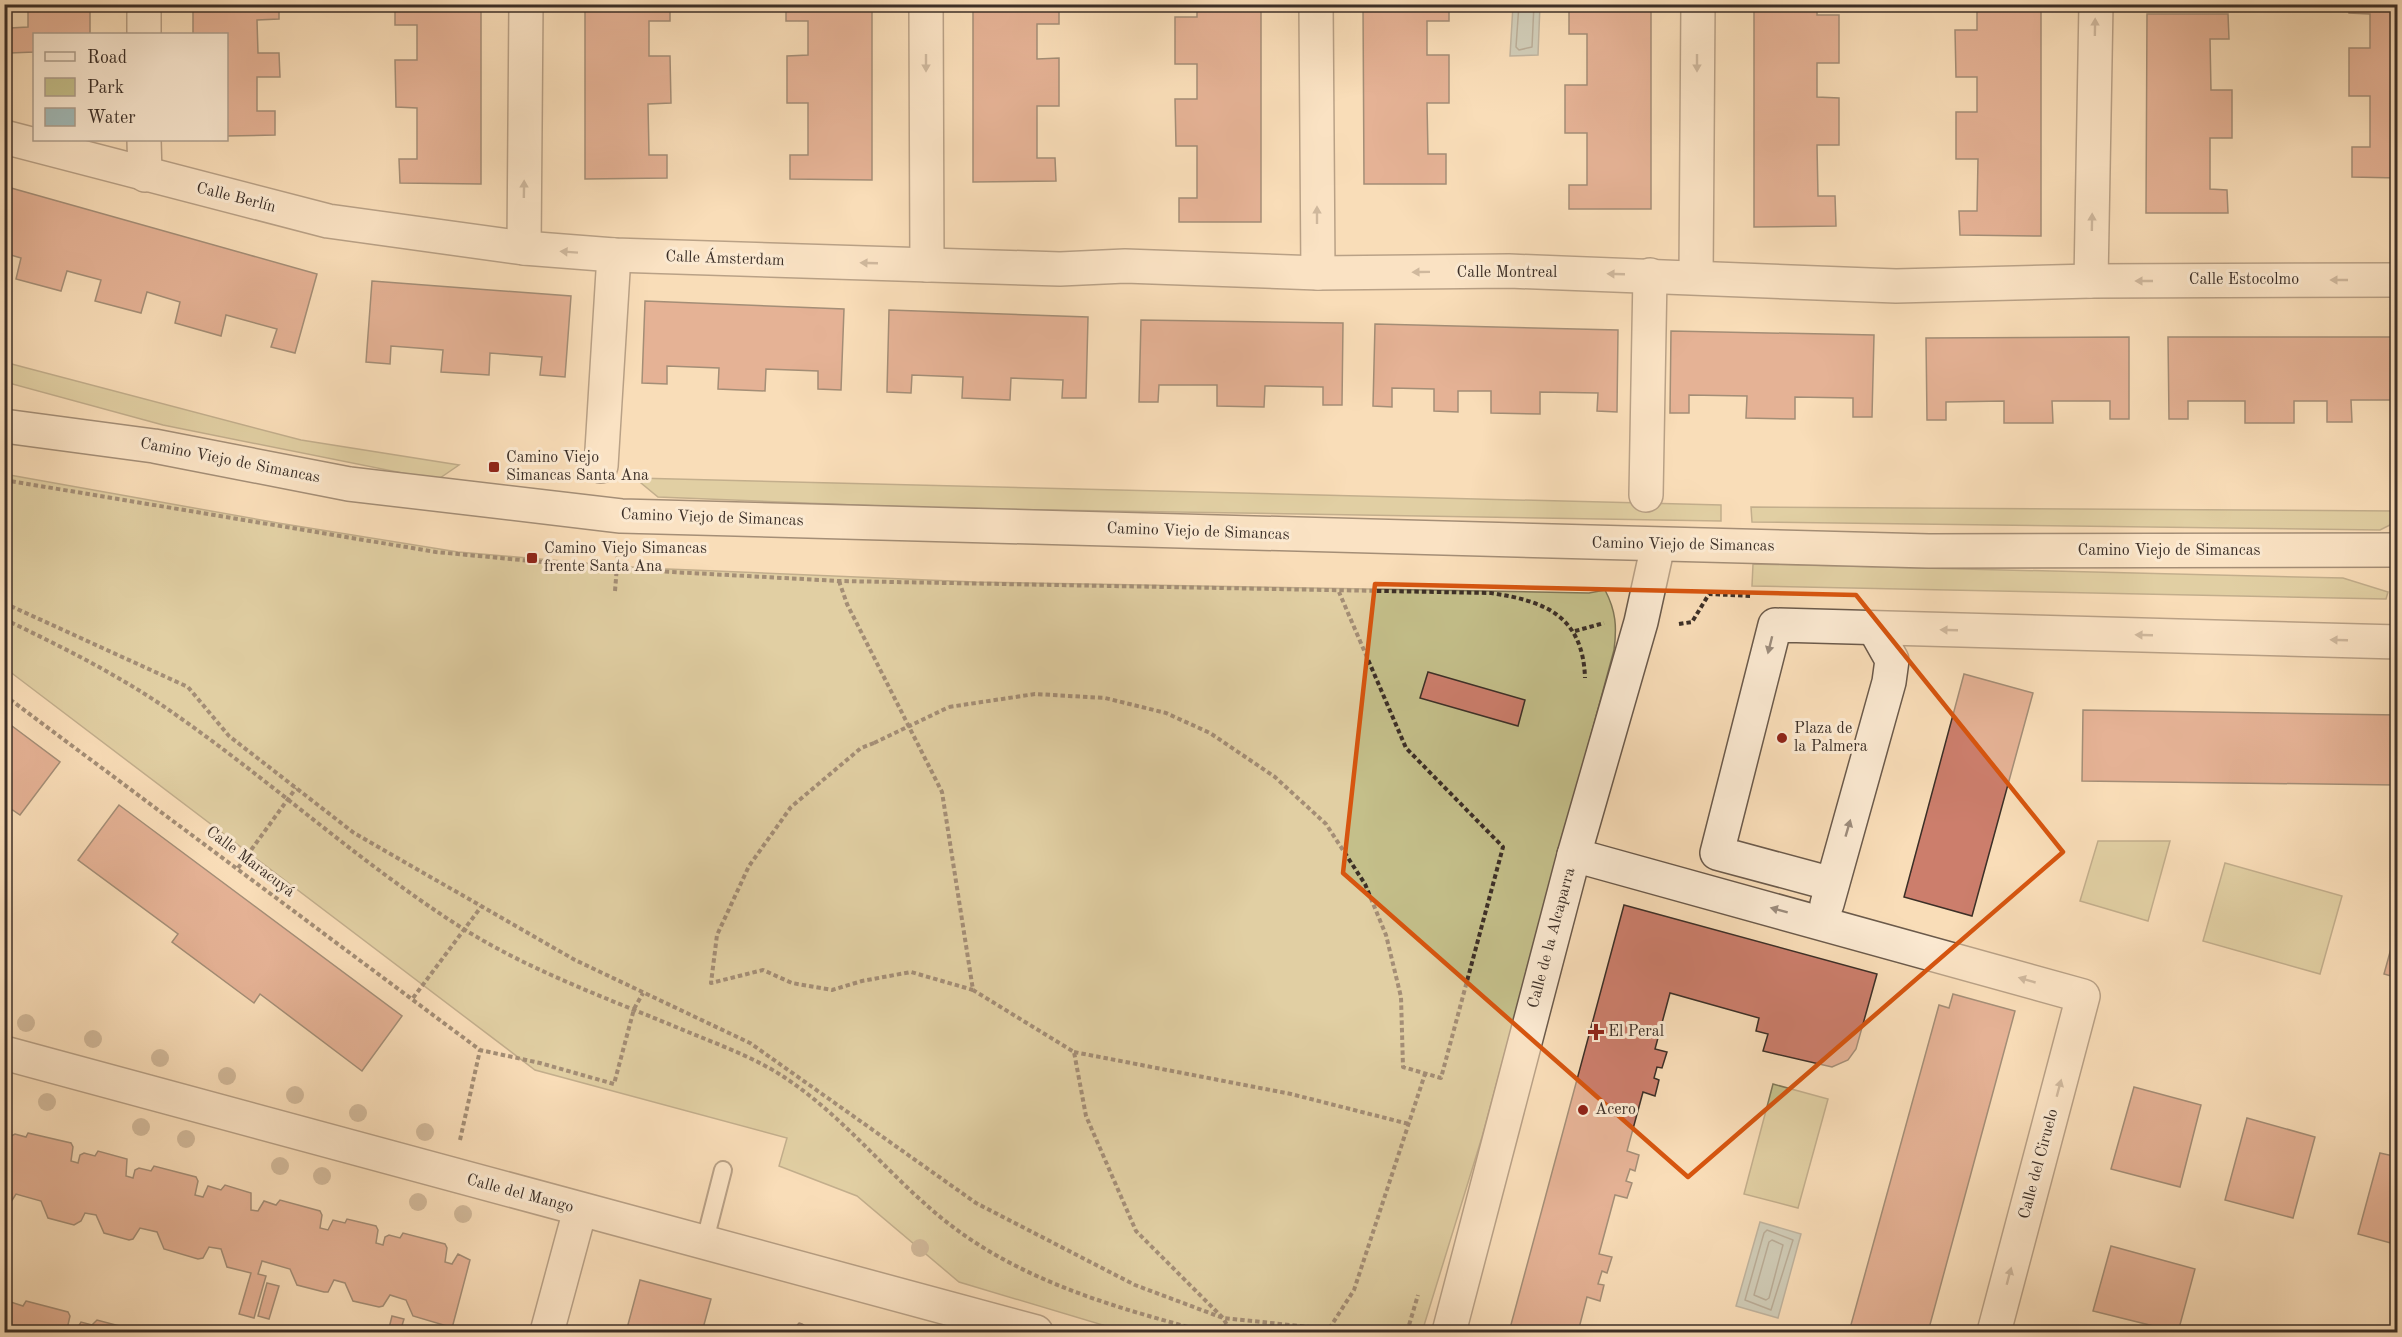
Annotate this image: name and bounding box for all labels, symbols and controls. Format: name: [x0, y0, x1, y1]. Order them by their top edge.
one-way arrow: [2090, 18, 2100, 37]
legend: [33, 33, 228, 141]
text: Road: [87, 49, 127, 67]
one-way arrow: [921, 53, 931, 72]
one-way arrow: [1692, 53, 1702, 72]
text: Park: [87, 79, 124, 97]
text: Water: [87, 109, 136, 127]
street label: Calle Berlín: [195, 180, 278, 216]
one-way arrow: [519, 180, 529, 199]
one-way arrow: [1312, 205, 1322, 224]
one-way arrow: [2087, 213, 2096, 232]
street label: Calle Ámsterdam: [665, 245, 785, 269]
one-way arrow: [559, 247, 578, 256]
one-way arrow: [859, 259, 878, 268]
street label: Calle Montreal: [1457, 265, 1557, 281]
one-way arrow: [1412, 267, 1431, 277]
one-way arrow: [1607, 270, 1626, 279]
street label: Calle Estocolmo: [2189, 272, 2299, 288]
one-way arrow: [2330, 275, 2349, 285]
one-way arrow: [2135, 276, 2154, 286]
street label: Camino Viejo de Simancas: [139, 436, 321, 486]
place label: Camino Viejo Simancas Santa Ana: [506, 450, 649, 484]
marker: Camino Viejo Simancas Santa Ana: [487, 460, 501, 474]
street label: Camino Viejo de Simancas: [620, 507, 804, 529]
street label: Camino Viejo de Simancas: [1106, 521, 1290, 543]
street label: Camino Viejo de Simancas: [1591, 535, 1775, 555]
place label: Camino Viejo Simancas frente Santa Ana: [544, 541, 707, 575]
street label: Camino Viejo de Simancas: [2077, 543, 2261, 559]
marker: Camino Viejo Simancas frente Santa Ana: [525, 551, 539, 565]
one-way arrow: [1940, 625, 1959, 635]
one-way arrow: [2135, 630, 2154, 640]
one-way arrow: [1765, 636, 1774, 654]
one-way arrow: [2330, 636, 2349, 645]
place label: Plaza de la Palmera: [1794, 721, 1868, 755]
marker: Plaza de la Palmera: [1775, 731, 1789, 745]
one-way arrow: [1844, 819, 1853, 837]
street label: Calle Maracuyá: [203, 824, 297, 900]
street label: Calle de la Alcaparra: [1526, 866, 1578, 1010]
one-way arrow: [1770, 904, 1788, 914]
one-way arrow: [2018, 975, 2036, 984]
place label: El Peral: [1608, 1024, 1664, 1040]
marker: El Peral: [1589, 1025, 1603, 1039]
one-way arrow: [2055, 1078, 2064, 1096]
place label: Acero: [1595, 1102, 1636, 1118]
marker: Acero: [1576, 1103, 1590, 1117]
street label: Calle del Ciruelo: [2017, 1107, 2061, 1221]
street label: Calle del Mango: [465, 1172, 575, 1216]
one-way arrow: [2004, 1267, 2014, 1285]

